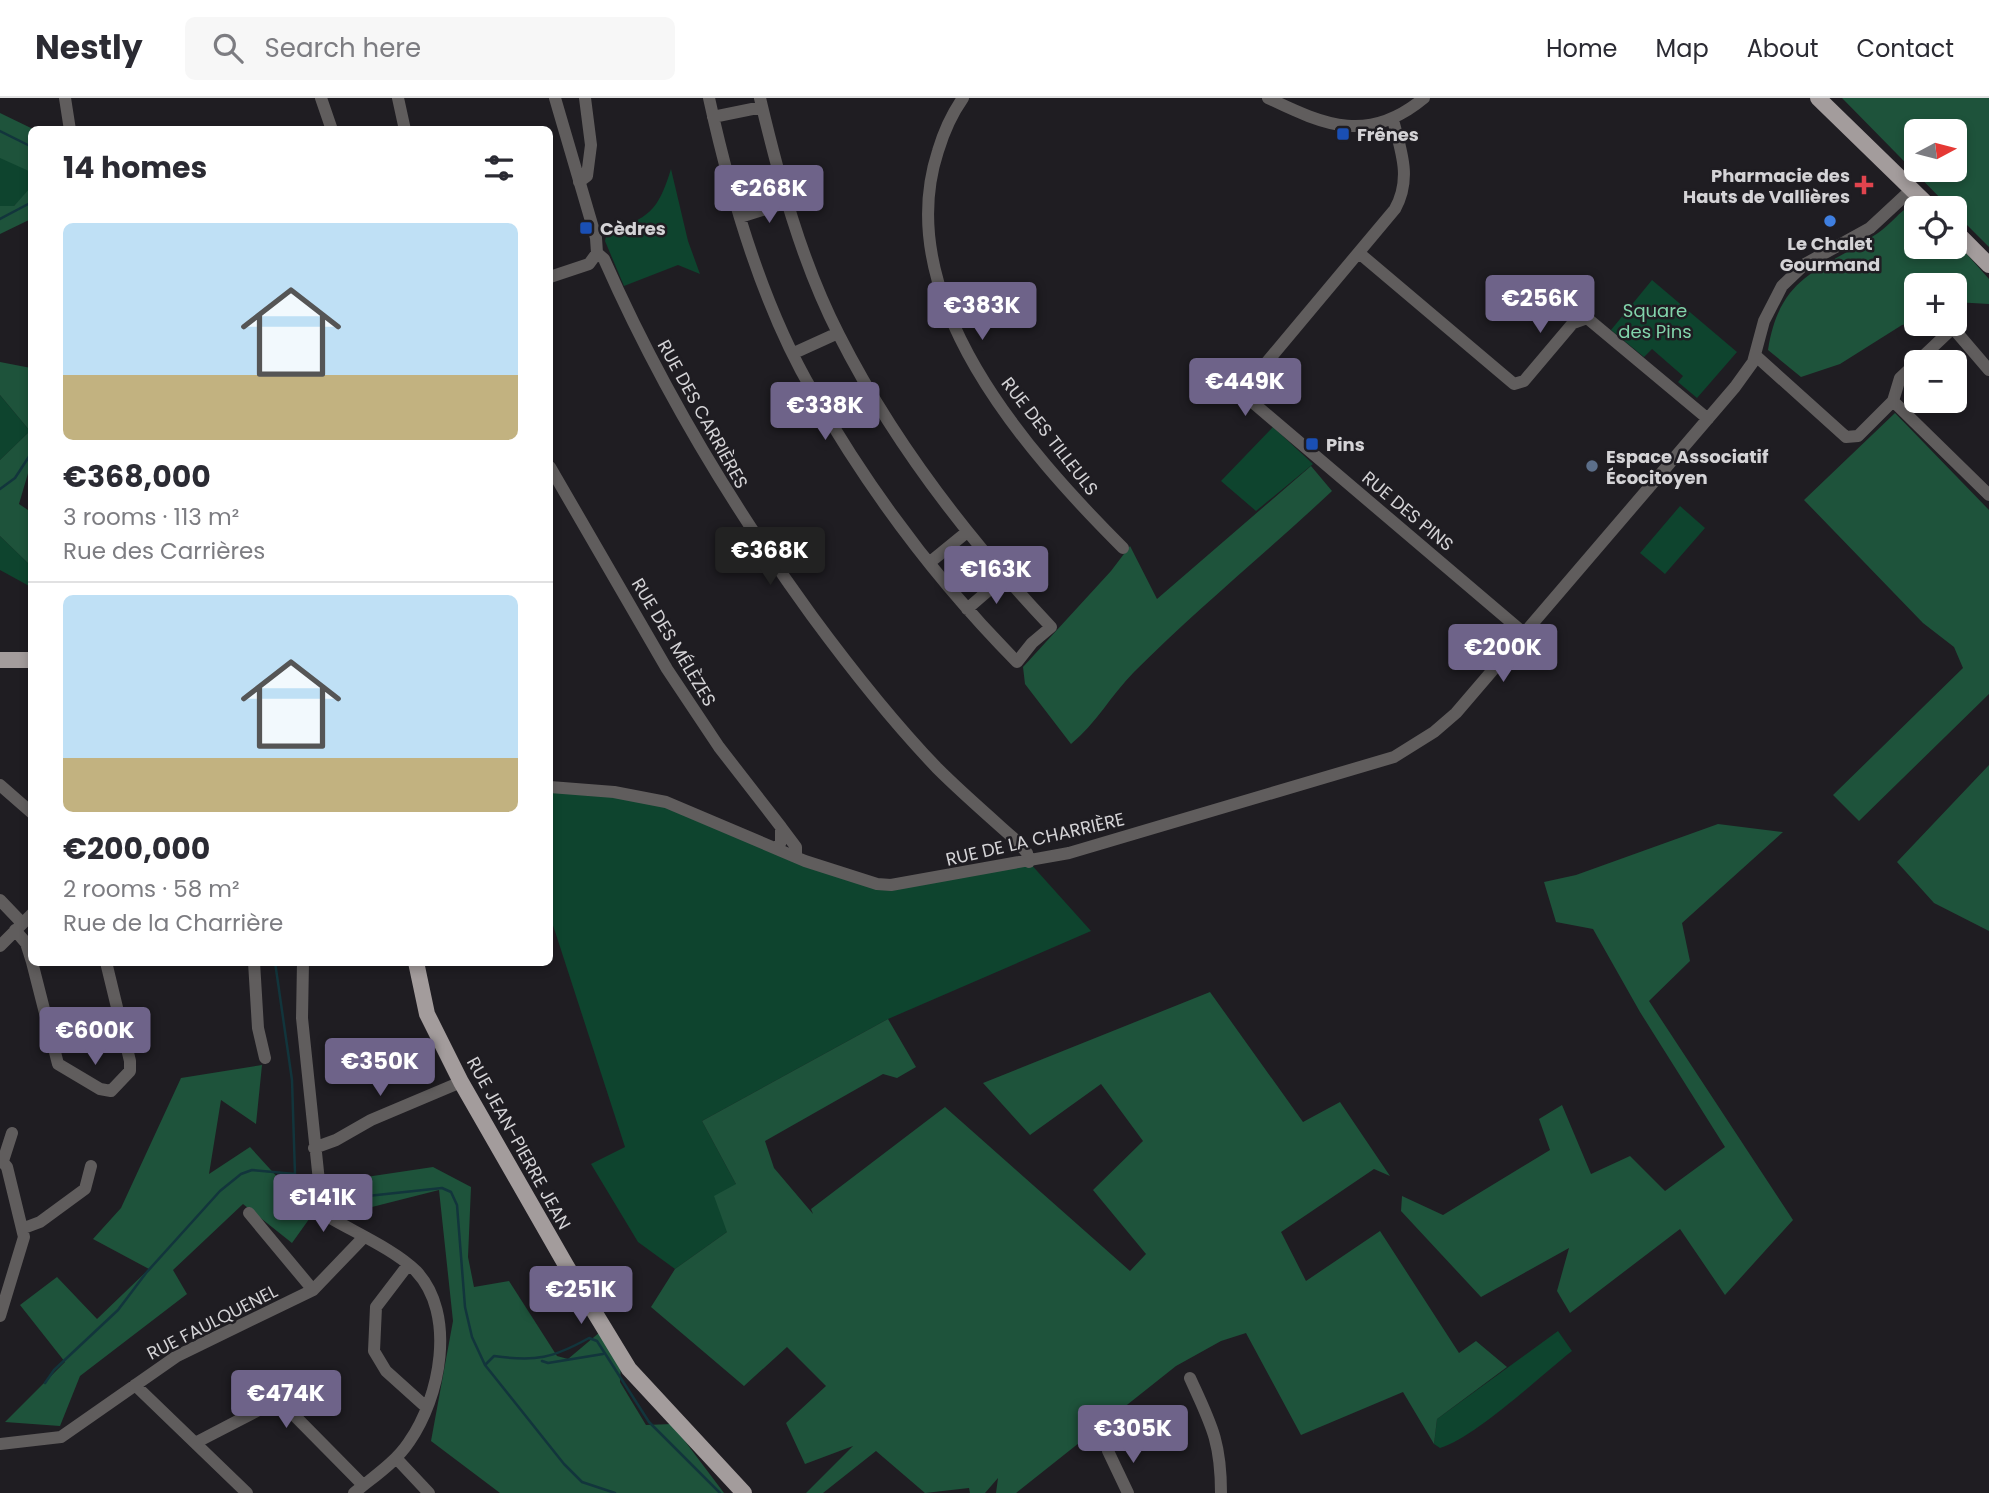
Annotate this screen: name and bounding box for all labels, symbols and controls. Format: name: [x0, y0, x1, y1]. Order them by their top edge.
search box: [185, 17, 675, 80]
text: Nestly: [35, 24, 143, 71]
icon: search: [209, 29, 247, 67]
text: Search here: [265, 30, 421, 66]
text: Home: [1546, 32, 1618, 65]
text: Map: [1656, 32, 1709, 65]
text: About: [1747, 32, 1818, 65]
text: Contact: [1856, 32, 1954, 65]
north arrow: [1904, 119, 1967, 182]
map controls: [1904, 119, 1967, 413]
place label: Frênes: [1357, 122, 1419, 147]
marker: Frênes: [1335, 126, 1351, 142]
text: 14 homes: [63, 146, 207, 189]
icon: filters: [480, 149, 518, 187]
place label: Pharmacie des Hauts de Vallières: [1683, 163, 1850, 209]
pin: €268K: [720, 166, 818, 225]
text: €268K: [730, 172, 808, 204]
marker: Pharmacie des Hauts de Vallières: [1856, 177, 1872, 193]
button: locate: [1904, 196, 1967, 259]
marker: Le Chalet Gourmand: [1822, 213, 1838, 229]
place label: Cèdres: [600, 216, 666, 241]
marker: Cèdres: [578, 220, 594, 236]
place label: Le Chalet Gourmand: [1780, 231, 1880, 277]
icon: home: [228, 269, 354, 395]
button: +: [1904, 273, 1967, 336]
pin: €256K: [1491, 275, 1589, 335]
pin: €383K: [933, 282, 1031, 342]
text: €256K: [1501, 282, 1579, 314]
text: €383K: [943, 289, 1021, 321]
park label: Square des Pins: [1618, 298, 1692, 344]
street label: RUE DES CARRIÈRES: [652, 335, 754, 493]
button: −: [1904, 350, 1967, 413]
pin: €449K: [1196, 358, 1294, 418]
text: €449K: [1205, 365, 1285, 397]
street label: RUE DES TILLEULS: [996, 372, 1104, 500]
pin: €338K: [776, 382, 874, 442]
text: €338K: [786, 389, 864, 421]
place label: Pins: [1326, 432, 1365, 457]
marker: Pins: [1304, 436, 1320, 452]
place label: Espace Associatif Écocitoyen: [1606, 444, 1769, 490]
text: €368,000: [63, 455, 211, 498]
marker: Espace Associatif Écocitoyen: [1584, 458, 1600, 474]
street label: RUE DES PINS: [1357, 465, 1459, 557]
text: 3 rooms · 113 m²: [63, 501, 239, 533]
pin: €368K: [721, 528, 819, 587]
text: €368K: [731, 534, 809, 566]
text: Rue des Carrières: [63, 535, 265, 567]
pin: €163K: [947, 546, 1045, 606]
text: €163K: [960, 553, 1032, 585]
street label: RUE DES MÉLÈZES: [626, 573, 722, 711]
pin: €200K: [1454, 624, 1552, 684]
text: €200K: [1464, 631, 1542, 663]
icon: home: [228, 641, 354, 767]
street label: RUE DE LA CHARRIÈRE: [943, 806, 1127, 872]
text: €200,000: [63, 827, 210, 870]
text: 2 rooms · 58 m²: [63, 873, 240, 905]
text: Rue de la Charrière: [63, 907, 283, 939]
pin: €600K: [46, 1007, 144, 1067]
text: €600K: [56, 1014, 134, 1046]
pin: €350K: [331, 1038, 429, 1098]
text: €350K: [341, 1045, 419, 1077]
street label: RUE JEAN-PIERRE JEAN: [461, 1052, 577, 1234]
pin: €141K: [274, 1174, 372, 1234]
text: €141K: [289, 1181, 357, 1213]
pin: €251K: [532, 1266, 630, 1326]
text: €251K: [545, 1273, 617, 1305]
street label: RUE FAULQUENEL: [142, 1278, 282, 1366]
pin: €474K: [237, 1370, 335, 1430]
text: €474K: [247, 1377, 325, 1409]
pin: €305K: [1084, 1406, 1182, 1465]
text: €305K: [1094, 1412, 1172, 1444]

